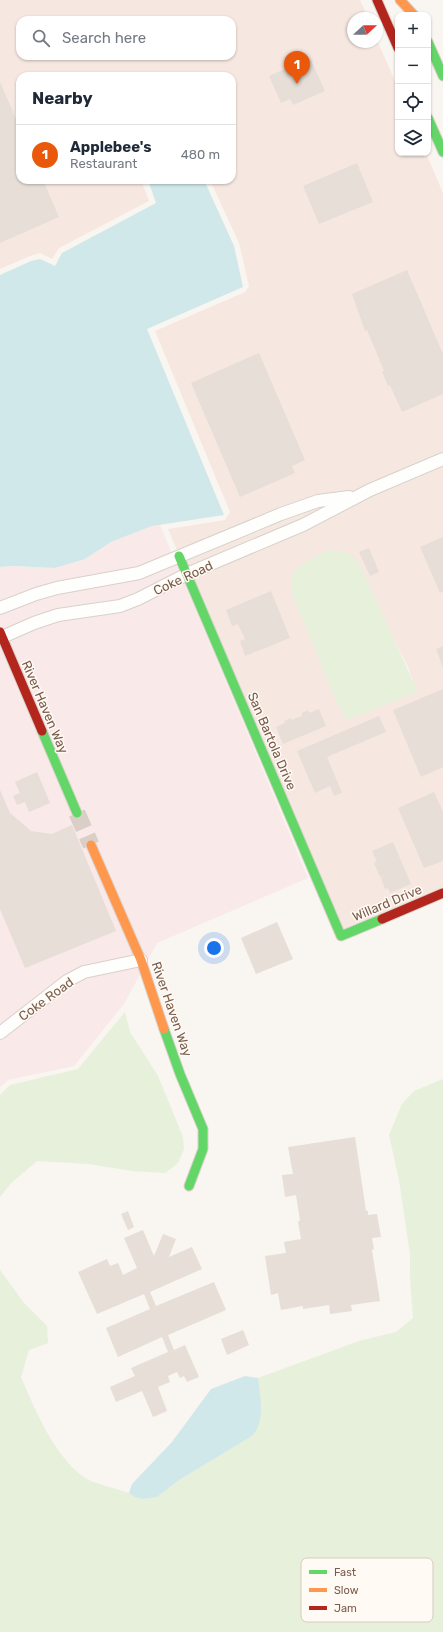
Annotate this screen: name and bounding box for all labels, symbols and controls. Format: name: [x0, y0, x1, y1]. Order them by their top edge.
north arrow: [347, 12, 383, 48]
map controls: [395, 12, 431, 156]
button: +: [395, 12, 431, 48]
search box: [16, 16, 236, 60]
icon: search: [30, 27, 52, 49]
text: Search here: [62, 29, 146, 47]
button: −: [395, 48, 431, 84]
pin: 1: [284, 51, 310, 84]
button: locate: [395, 84, 431, 120]
text: Nearby: [32, 88, 93, 108]
button: layers: [395, 120, 431, 156]
text: Applebee's: [70, 138, 151, 156]
text: 1: [42, 147, 48, 162]
text: 480 m: [181, 147, 220, 162]
text: Restaurant: [70, 156, 137, 171]
street label: Coke Road: [151, 558, 215, 598]
street label: River Haven Way: [19, 658, 71, 756]
street label: San Bartola Drive: [245, 690, 299, 792]
street label: Willard Drive: [350, 882, 424, 924]
your location: [204, 938, 224, 958]
street label: River Haven Way: [149, 960, 195, 1058]
street label: Coke Road: [16, 974, 76, 1024]
legend: [301, 1558, 433, 1622]
text: Fast: [334, 1566, 357, 1579]
text: Slow: [334, 1584, 359, 1597]
text: Jam: [334, 1602, 357, 1615]

